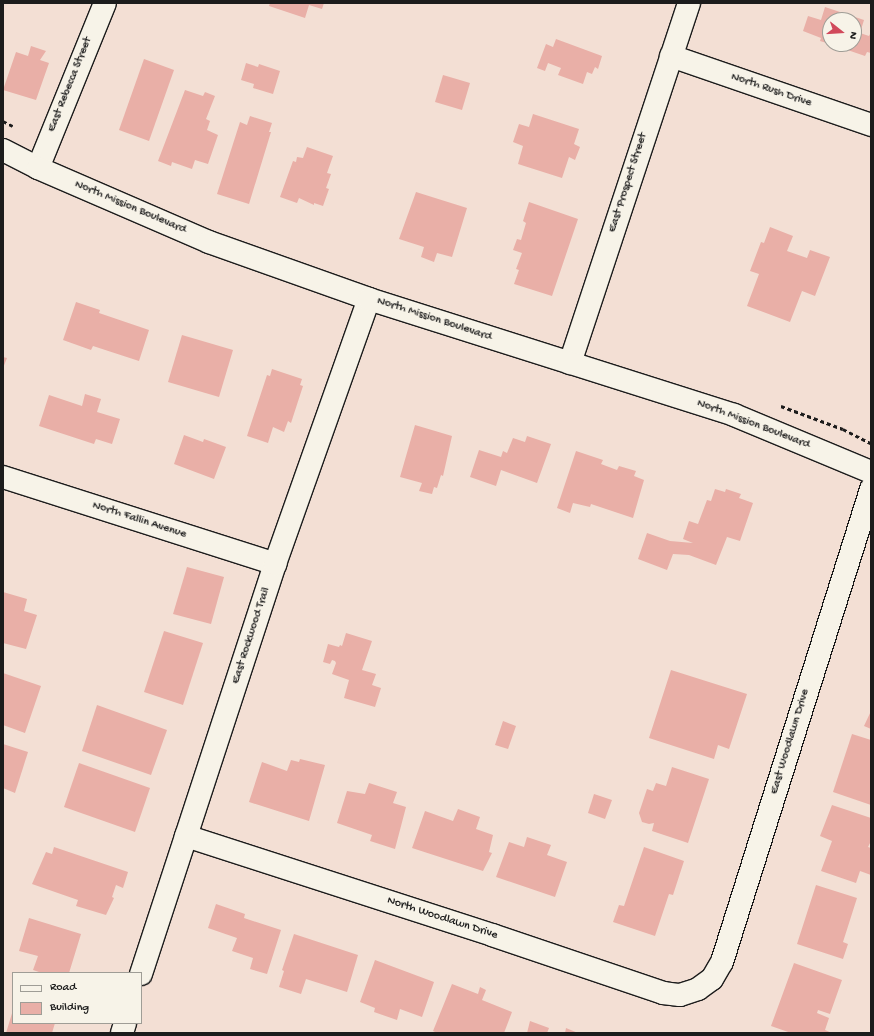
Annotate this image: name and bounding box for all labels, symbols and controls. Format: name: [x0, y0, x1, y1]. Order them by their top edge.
north arrow: [822, 12, 862, 52]
text: N: [846, 30, 859, 40]
street label: East Rebecca Street: [45, 35, 97, 135]
street label: North Rush Drive: [729, 70, 813, 112]
street label: East Prospect Street: [606, 131, 652, 235]
street label: North Mission Boulevard: [72, 178, 188, 238]
street label: North Mission Boulevard: [375, 295, 493, 345]
street label: North Mission Boulevard: [695, 397, 811, 453]
street label: North Fallin Avenue: [90, 499, 188, 543]
street label: East Rockwood Trail: [230, 586, 274, 686]
street label: East Woodlawn Drive: [768, 688, 814, 796]
street label: North Woodlawn Drive: [385, 894, 499, 944]
legend: [12, 972, 142, 1024]
text: Road: [50, 981, 76, 995]
text: Building: [50, 1001, 89, 1015]

